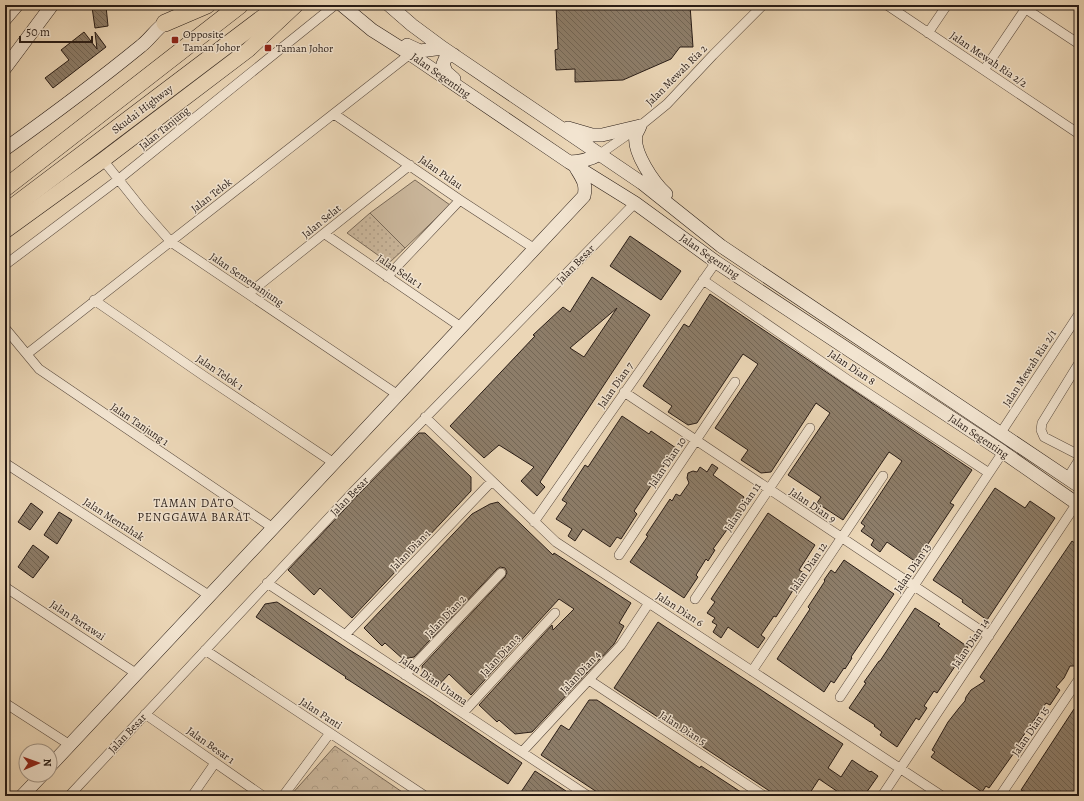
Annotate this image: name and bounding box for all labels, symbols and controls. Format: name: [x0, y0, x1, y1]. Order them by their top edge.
scale bar: [20, 18, 92, 44]
text: 50 m: [26, 24, 50, 40]
place label: Opposite Taman Johor: [183, 27, 240, 55]
street label: Jalan Mewah Ria 2/2: [947, 28, 1030, 91]
marker: Opposite Taman Johor: [170, 35, 180, 45]
place label: Taman Johor: [276, 41, 333, 56]
street label: Jalan Mewah Ria 2: [642, 41, 710, 109]
marker: Taman Johor: [263, 43, 273, 53]
street label: Jalan Segenting: [408, 49, 474, 102]
street label: Skudai Highway: [109, 81, 176, 137]
street label: Jalan Tanjung: [136, 103, 193, 153]
street label: Jalan Pulau: [416, 152, 466, 193]
street label: Jalan Telok: [188, 174, 235, 216]
street label: Jalan Selat: [299, 201, 344, 242]
street label: Jalan Segenting: [677, 230, 743, 283]
street label: Jalan Besar: [553, 241, 598, 287]
street label: Jalan Semenanjung: [207, 249, 287, 310]
street label: Jalan Selat 1: [374, 251, 426, 292]
street label: Jalan Mewah Ria 2/1: [999, 327, 1060, 410]
street label: Jalan Dian 8: [825, 346, 878, 389]
street label: Jalan Telok 1: [193, 351, 247, 394]
street label: Jalan Dian 7: [594, 359, 637, 411]
street label: Jalan Tanjung 1: [108, 399, 172, 450]
street label: Jalan Segenting: [946, 411, 1012, 462]
street label: Jalan Dian 10: [645, 434, 690, 491]
street label: Jalan Besar: [327, 473, 372, 519]
street label: Jalan Dian 11: [721, 480, 764, 535]
street label: Jalan Dian 9: [786, 484, 839, 527]
street label: Jalan Mentahak: [80, 494, 147, 545]
district label: TAMAN DATO PENGGAWA BARAT: [137, 495, 251, 525]
street label: Jalan Dian 1: [387, 526, 434, 574]
street label: Jalan Dian 12: [786, 539, 831, 595]
street label: Jalan Dian 13: [890, 540, 935, 596]
street label: Jalan Dian 6: [653, 589, 706, 630]
street label: Jalan Dian 2: [421, 592, 469, 641]
street label: Jalan Pertawai: [47, 597, 108, 644]
street label: Jalan Dian 14: [948, 615, 993, 671]
street label: Jalan Dian 3: [477, 631, 524, 680]
street label: Jalan Dian 4: [557, 648, 604, 697]
street label: Jalan Dian Utama: [397, 652, 471, 709]
street label: Jalan Panti: [296, 694, 345, 733]
street label: Jalan Dian 15: [1008, 703, 1053, 759]
street label: Jalan Dian 5: [656, 708, 709, 749]
street label: Jalan Besar: [105, 710, 150, 757]
street label: Jalan Besar 1: [184, 723, 238, 768]
north arrow: [18, 743, 58, 783]
text: N: [40, 758, 55, 767]

